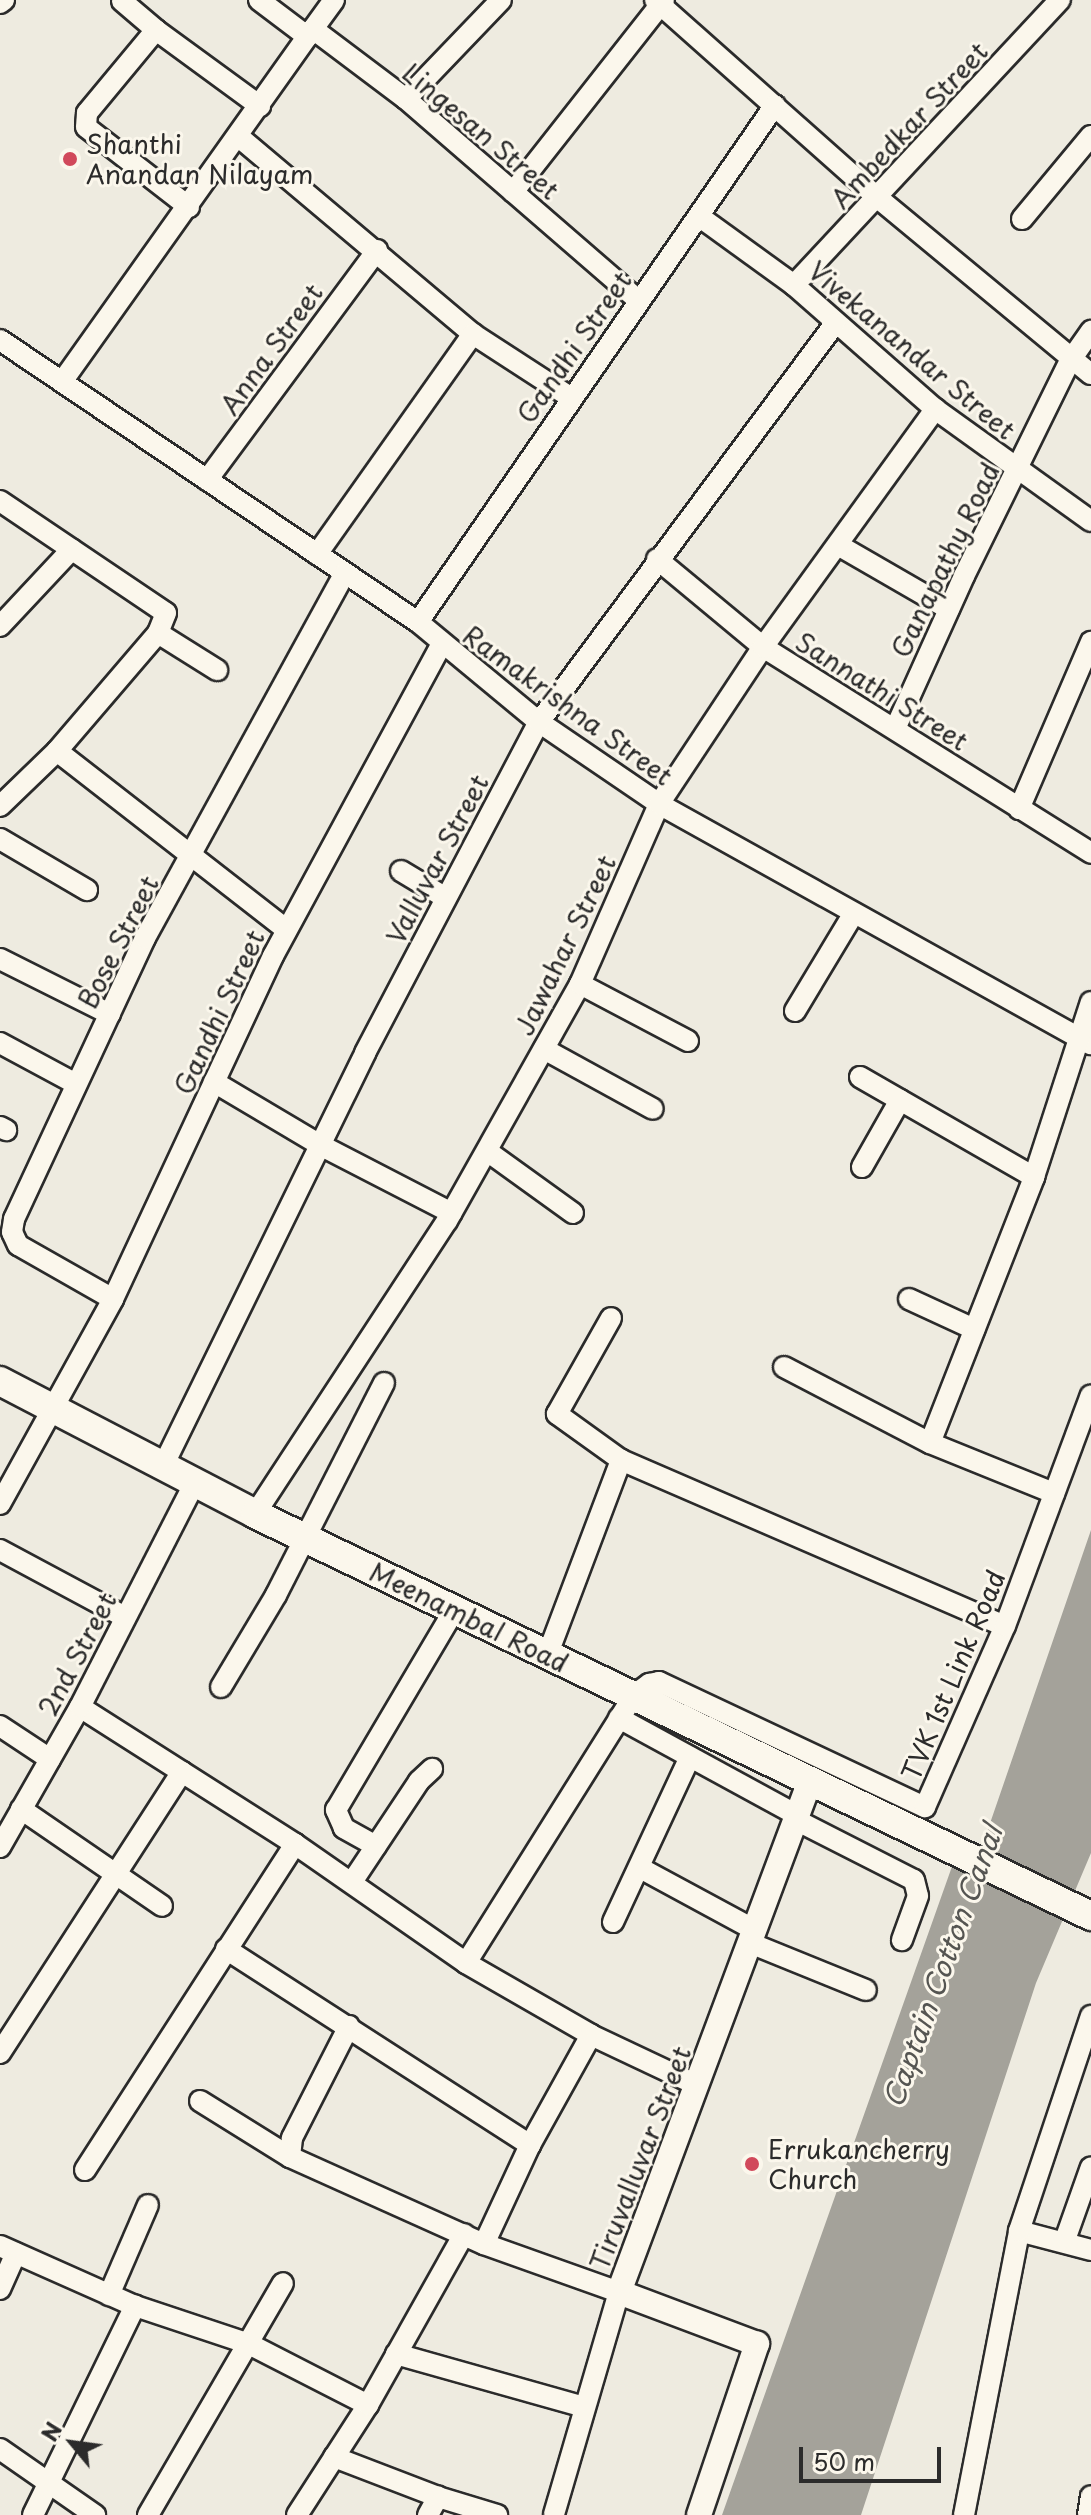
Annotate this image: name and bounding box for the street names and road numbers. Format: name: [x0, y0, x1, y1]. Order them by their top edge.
street label: Ambedkar Street: [824, 35, 994, 215]
street label: Lingesan Street: [396, 56, 566, 206]
street label: Vivekanandar Street: [802, 255, 1022, 445]
street label: Gandhi Street: [510, 265, 638, 429]
street label: Anna Street: [213, 278, 329, 420]
street label: Ganapathy Road: [884, 457, 1006, 663]
street label: Ramakrishna Street: [457, 619, 679, 791]
street label: Sannathi Street: [789, 625, 975, 757]
street label: Valluvar Street: [379, 769, 495, 949]
street label: Jawahar Street: [508, 850, 622, 1040]
street label: Bose Street: [71, 871, 165, 1013]
street label: Gandhi Street: [167, 925, 271, 1099]
street label: Meenambal Road: [365, 1556, 573, 1678]
street label: TVK 1st Link Road: [894, 1563, 1012, 1787]
street label: 2nd Street: [31, 1587, 123, 1721]
street label: Tiruvalluvar Street: [583, 2042, 697, 2274]

